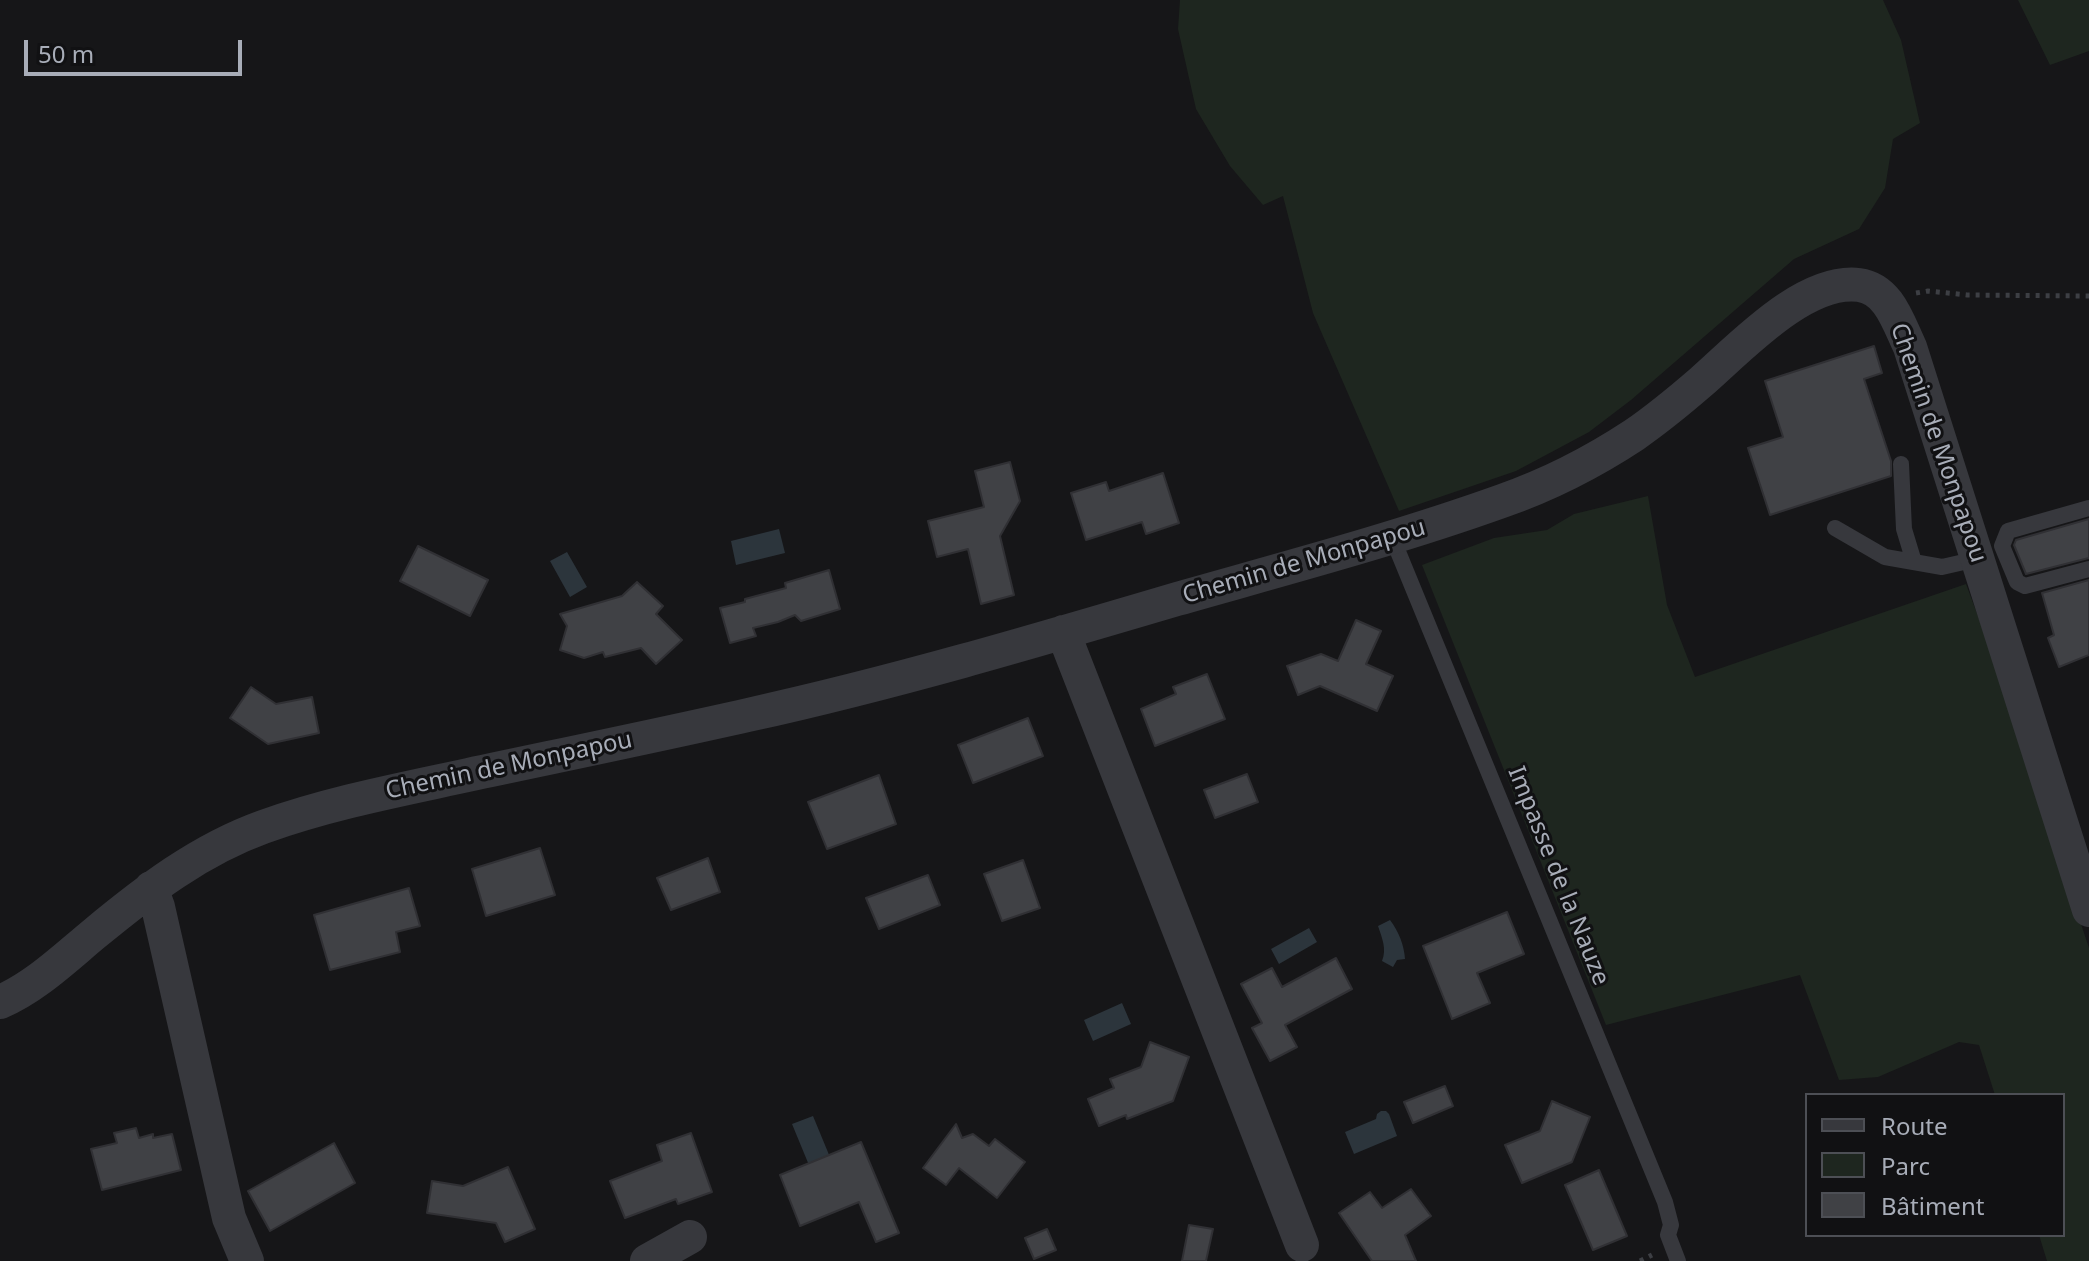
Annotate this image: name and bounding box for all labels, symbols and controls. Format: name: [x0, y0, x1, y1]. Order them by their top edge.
scale bar: [28, 24, 246, 74]
text: 50 m: [38, 37, 94, 70]
street label: Chemin de Monpapou: [1883, 320, 1993, 566]
street label: Chemin de Monpapou: [1179, 514, 1429, 610]
street label: Chemin de Monpapou: [383, 726, 635, 806]
street label: Impasse de la Nauze: [1501, 762, 1615, 990]
legend: [1805, 1093, 2065, 1237]
text: Route: [1881, 1109, 1947, 1142]
text: Parc: [1881, 1149, 1930, 1182]
text: Bâtiment: [1881, 1189, 1984, 1222]

